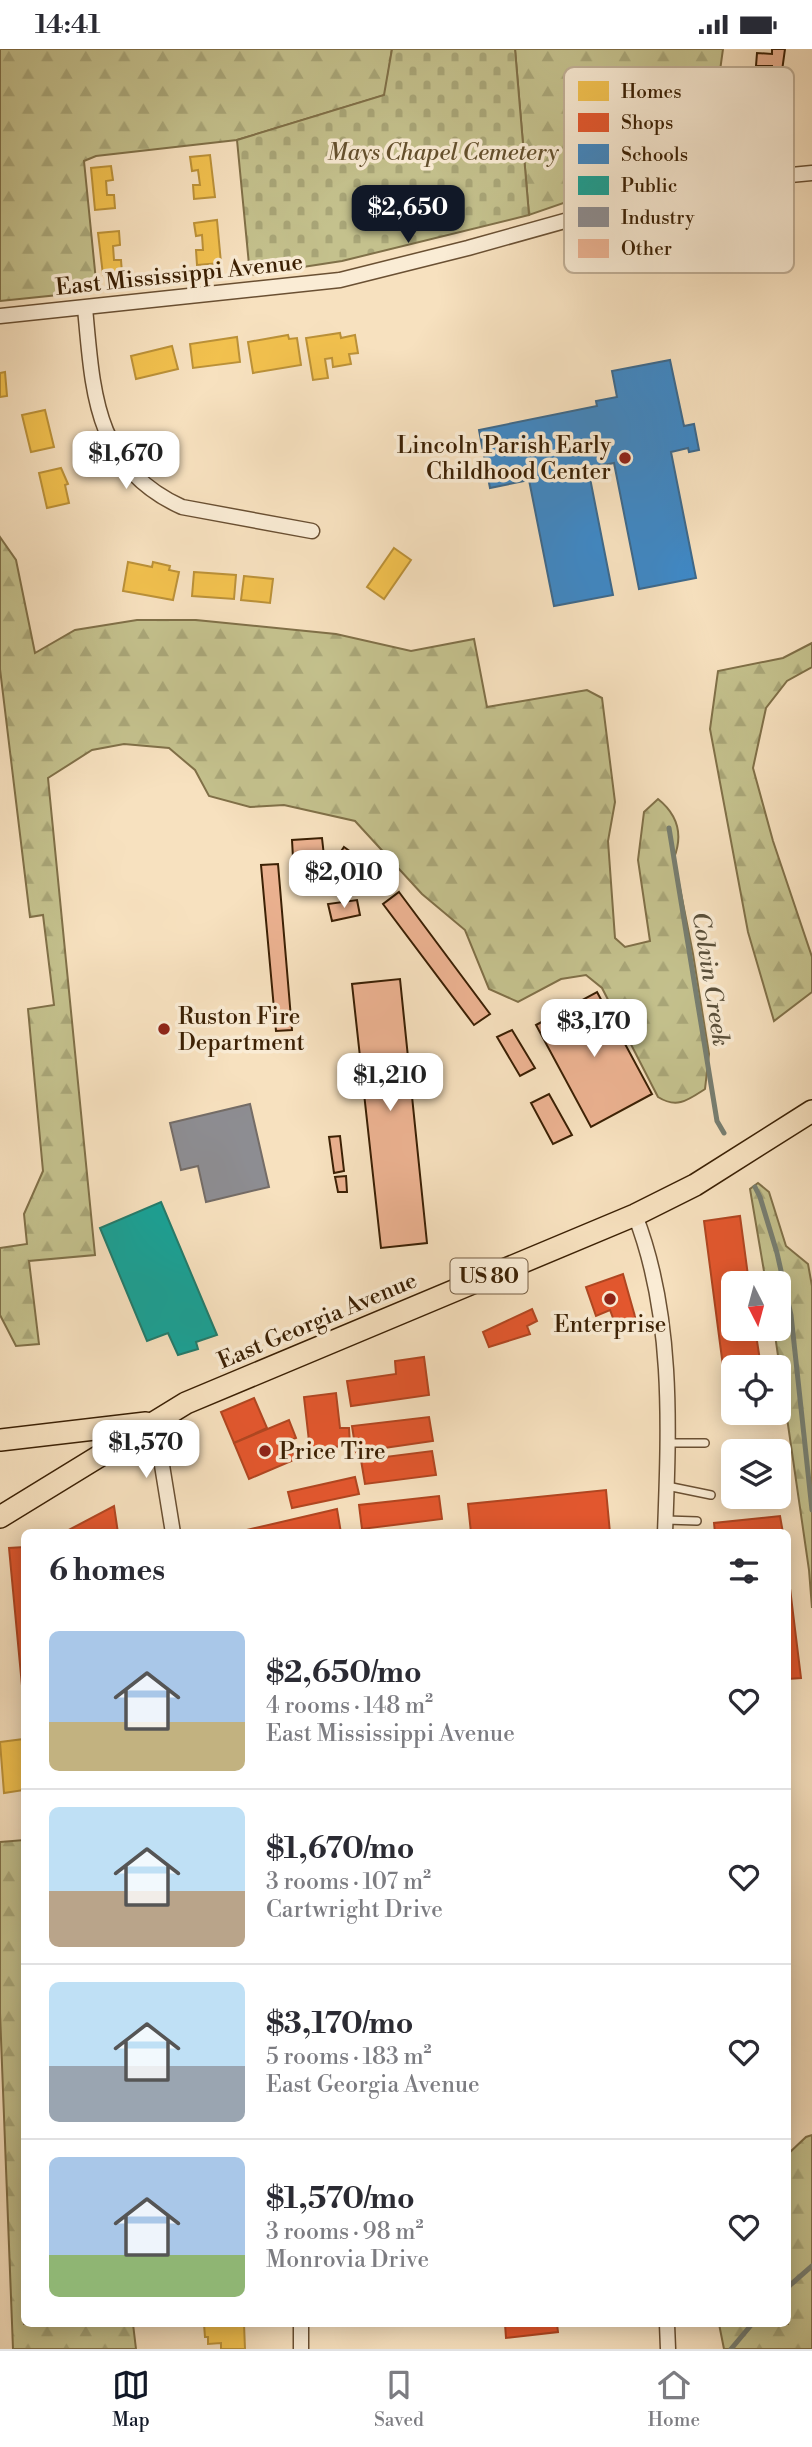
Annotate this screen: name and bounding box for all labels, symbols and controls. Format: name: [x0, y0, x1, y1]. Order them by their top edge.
text: 14:41: [35, 9, 100, 41]
legend: [564, 67, 794, 273]
text: Homes: [621, 80, 681, 104]
text: Shops: [621, 111, 673, 135]
park label: Mays Chapel Cemetery: [327, 139, 560, 167]
text: Schools: [621, 143, 688, 167]
text: Public: [621, 174, 677, 198]
pin: $2,650: [351, 185, 465, 245]
text: $2,650: [368, 194, 448, 222]
text: Industry: [621, 206, 695, 230]
text: Other: [621, 237, 672, 261]
street label: East Mississippi Avenue: [54, 248, 304, 302]
pin: $1,670: [69, 431, 183, 491]
place label: Lincoln Parish Early Childhood Center: [397, 432, 612, 486]
text: $1,670: [88, 440, 164, 468]
marker: Lincoln Parish Early Childhood Center: [617, 450, 633, 466]
pin: $2,010: [287, 851, 401, 910]
text: $2,010: [305, 859, 383, 887]
water label: Colvin Creek: [685, 910, 735, 1048]
pin: $3,170: [537, 999, 651, 1059]
place label: Ruston Fire Department: [178, 1003, 305, 1057]
text: $3,170: [557, 1008, 631, 1036]
marker: Ruston Fire Department: [156, 1021, 172, 1037]
pin: $1,210: [333, 1053, 447, 1113]
text: $1,210: [353, 1062, 427, 1090]
road number: US 80: [450, 1259, 528, 1293]
street label: East Georgia Avenue: [214, 1266, 421, 1376]
north arrow: [721, 1271, 791, 1341]
map controls: [721, 1271, 791, 1509]
marker: Enterprise: [602, 1291, 618, 1307]
place label: Enterprise: [554, 1311, 666, 1339]
button: locate: [721, 1355, 791, 1425]
pin: $1,570: [89, 1421, 203, 1480]
text: $1,570: [108, 1429, 184, 1457]
place label: Price Tire: [279, 1438, 386, 1466]
button: layers: [721, 1439, 791, 1509]
marker: Price Tire: [257, 1443, 273, 1459]
text: 6 homes: [49, 1552, 165, 1590]
icon: filters: [725, 1552, 763, 1590]
text: $2,650/mo: [266, 1654, 422, 1692]
icon: home: [105, 1659, 189, 1743]
icon: heart: [725, 1682, 763, 1720]
text: 4 rooms · 148 m²: [266, 1692, 433, 1720]
text: East Mississippi Avenue: [266, 1720, 515, 1748]
text: $1,670/mo: [266, 1830, 415, 1868]
icon: home: [105, 1835, 189, 1919]
icon: heart: [725, 1858, 763, 1896]
text: 3 rooms · 107 m²: [266, 1868, 431, 1896]
text: Cartwright Drive: [266, 1896, 443, 1924]
text: $3,170/mo: [266, 2005, 413, 2043]
icon: home: [105, 2010, 189, 2094]
icon: heart: [725, 2033, 763, 2071]
text: 5 rooms · 183 m²: [266, 2043, 432, 2071]
text: East Georgia Avenue: [266, 2071, 480, 2099]
text: $1,570/mo: [266, 2180, 415, 2218]
icon: home: [105, 2185, 189, 2269]
icon: heart: [725, 2208, 763, 2246]
text: 3 rooms · 98 m²: [266, 2218, 423, 2246]
text: Monrovia Drive: [266, 2246, 429, 2274]
tab: Map: [112, 2366, 150, 2432]
tab: Saved: [374, 2366, 424, 2432]
tab: Home: [648, 2366, 700, 2432]

